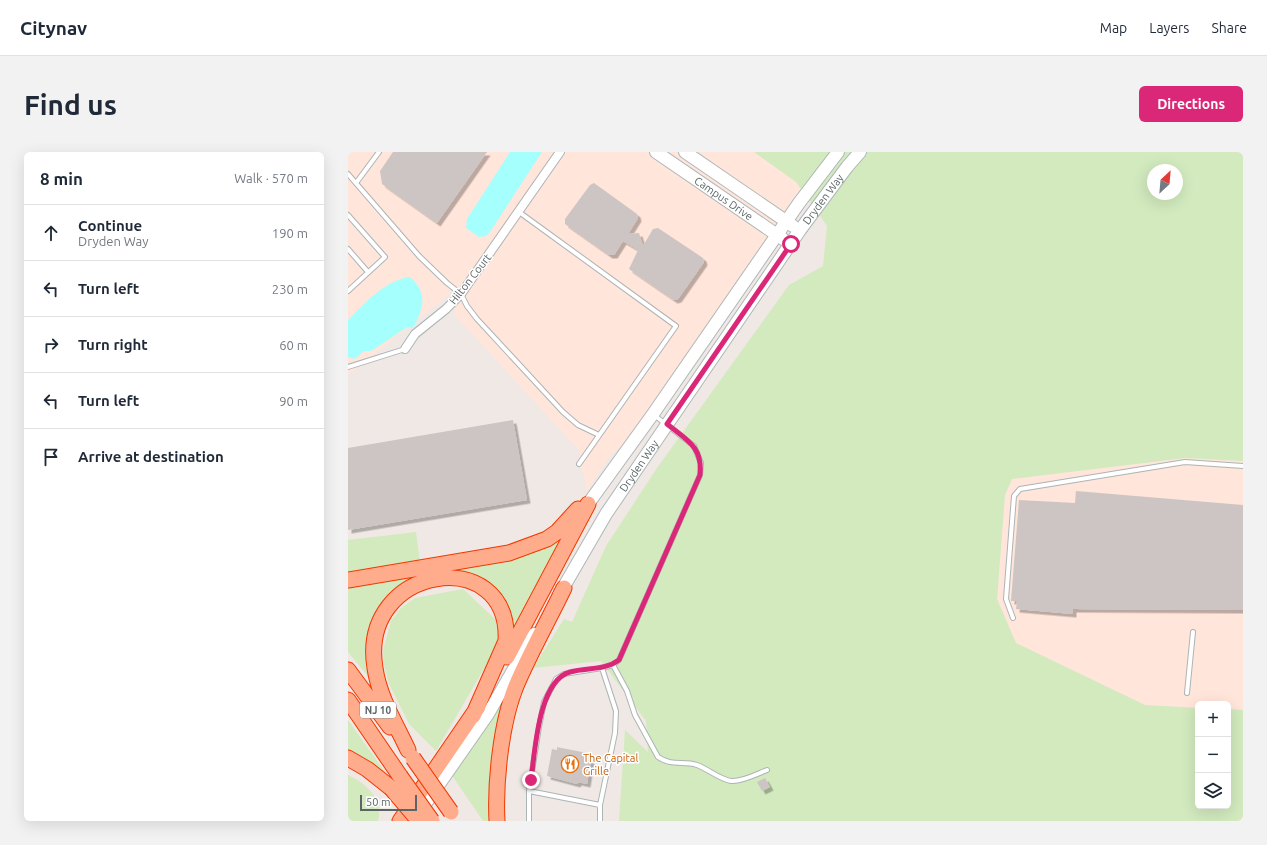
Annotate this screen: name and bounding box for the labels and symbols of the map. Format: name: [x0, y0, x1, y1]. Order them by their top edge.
north arrow: [1147, 164, 1183, 200]
street label: Dryden Way: [800, 171, 846, 227]
street label: Campus Drive: [692, 174, 755, 223]
route start: [782, 235, 800, 253]
street label: Hilton Court: [447, 251, 494, 307]
street label: Dryden Way: [617, 437, 661, 494]
road number: NJ 10: [360, 702, 396, 718]
place label: The Capital Grille: [583, 752, 638, 777]
restaurant icon: The Capital Grille: [560, 754, 580, 774]
route end: [522, 771, 540, 789]
scale bar: [360, 793, 417, 812]

